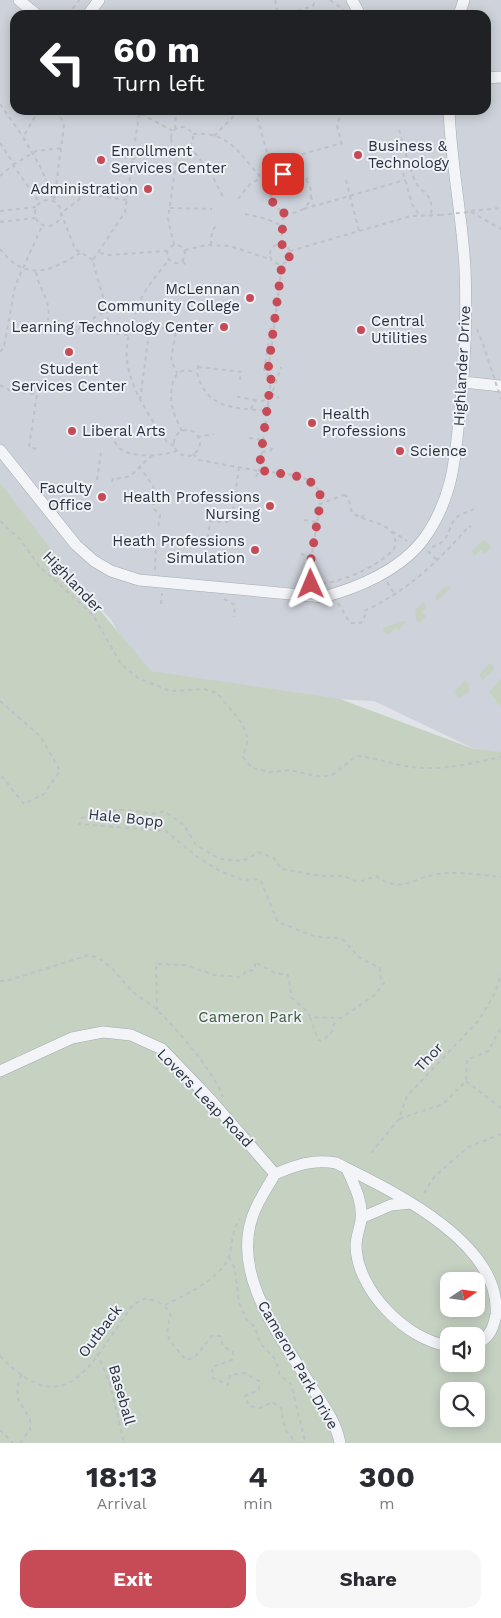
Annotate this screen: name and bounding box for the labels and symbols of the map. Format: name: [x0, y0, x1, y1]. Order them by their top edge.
place label: Business & Technology: [368, 137, 450, 172]
place label: Enrollment Services Center: [111, 142, 226, 177]
marker: Business & Technology: [352, 149, 364, 161]
pin: [262, 153, 304, 195]
marker: Enrollment Services Center: [95, 154, 107, 166]
place label: Administration: [30, 180, 138, 198]
marker: Administration: [142, 183, 154, 195]
place label: McLennan Community College: [97, 280, 240, 315]
marker: McLennan Community College: [244, 292, 256, 304]
street label: Highlander Drive: [450, 305, 474, 427]
place label: Central Utilities: [371, 312, 427, 347]
place label: Learning Technology Center: [11, 318, 214, 336]
marker: Learning Technology Center: [218, 321, 230, 333]
marker: Central Utilities: [355, 324, 367, 336]
marker: Student Services Center: [63, 346, 75, 358]
place label: Student Services Center: [11, 360, 127, 395]
place label: Health Professions: [322, 405, 406, 440]
marker: Health Professions: [306, 417, 318, 429]
place label: Liberal Arts: [82, 422, 166, 440]
marker: Liberal Arts: [66, 425, 78, 437]
place label: Science: [410, 442, 467, 460]
marker: Science: [394, 445, 406, 457]
place label: Faculty Office: [39, 479, 92, 514]
place label: Health Professions Nursing: [123, 488, 260, 523]
marker: Faculty Office: [96, 491, 108, 503]
marker: Health Professions Nursing: [264, 500, 276, 512]
place label: Heath Professions Simulation: [112, 532, 245, 567]
marker: Heath Professions Simulation: [249, 544, 261, 556]
street label: Highlander: [39, 547, 107, 617]
position arrow: [284, 557, 336, 609]
street label: Hale Bopp: [88, 805, 164, 831]
park label: Cameron Park: [198, 1008, 302, 1026]
street label: Thor: [411, 1039, 447, 1075]
street label: Lovers Leap Road: [153, 1045, 257, 1151]
north arrow: [440, 1272, 485, 1318]
street label: Cameron Park Drive: [254, 1298, 342, 1432]
street label: Outback: [74, 1301, 126, 1361]
street label: Baseball: [105, 1363, 139, 1428]

